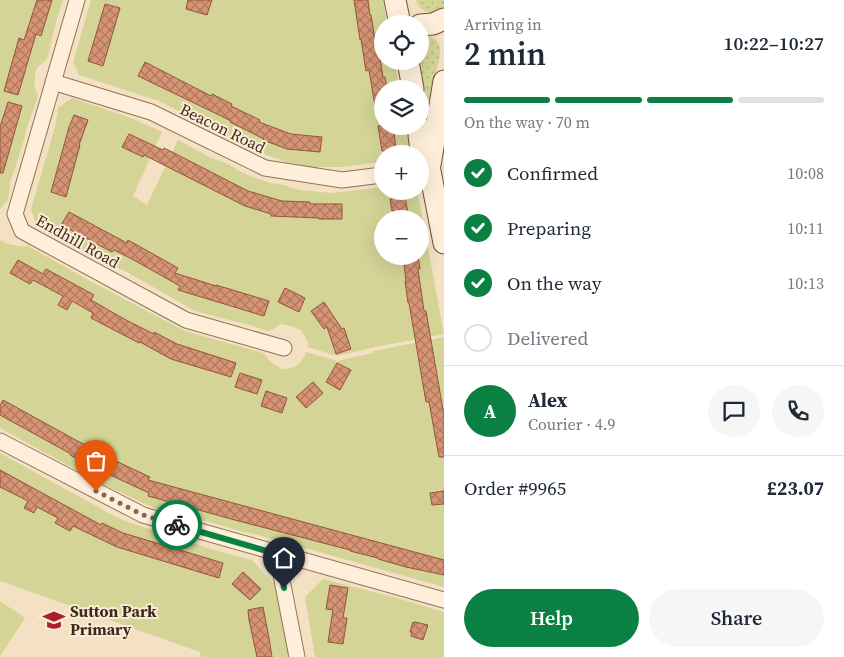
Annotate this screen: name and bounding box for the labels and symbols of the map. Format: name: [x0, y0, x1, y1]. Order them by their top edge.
street label: Beacon Road: [177, 98, 269, 158]
street label: Endhill Road: [32, 209, 124, 273]
pin: [75, 440, 117, 491]
courier: [152, 500, 202, 550]
pin: [263, 537, 305, 588]
place label: Sutton Park Primary: [70, 600, 157, 640]
school or university icon: Sutton Park Primary: [41, 607, 67, 633]

